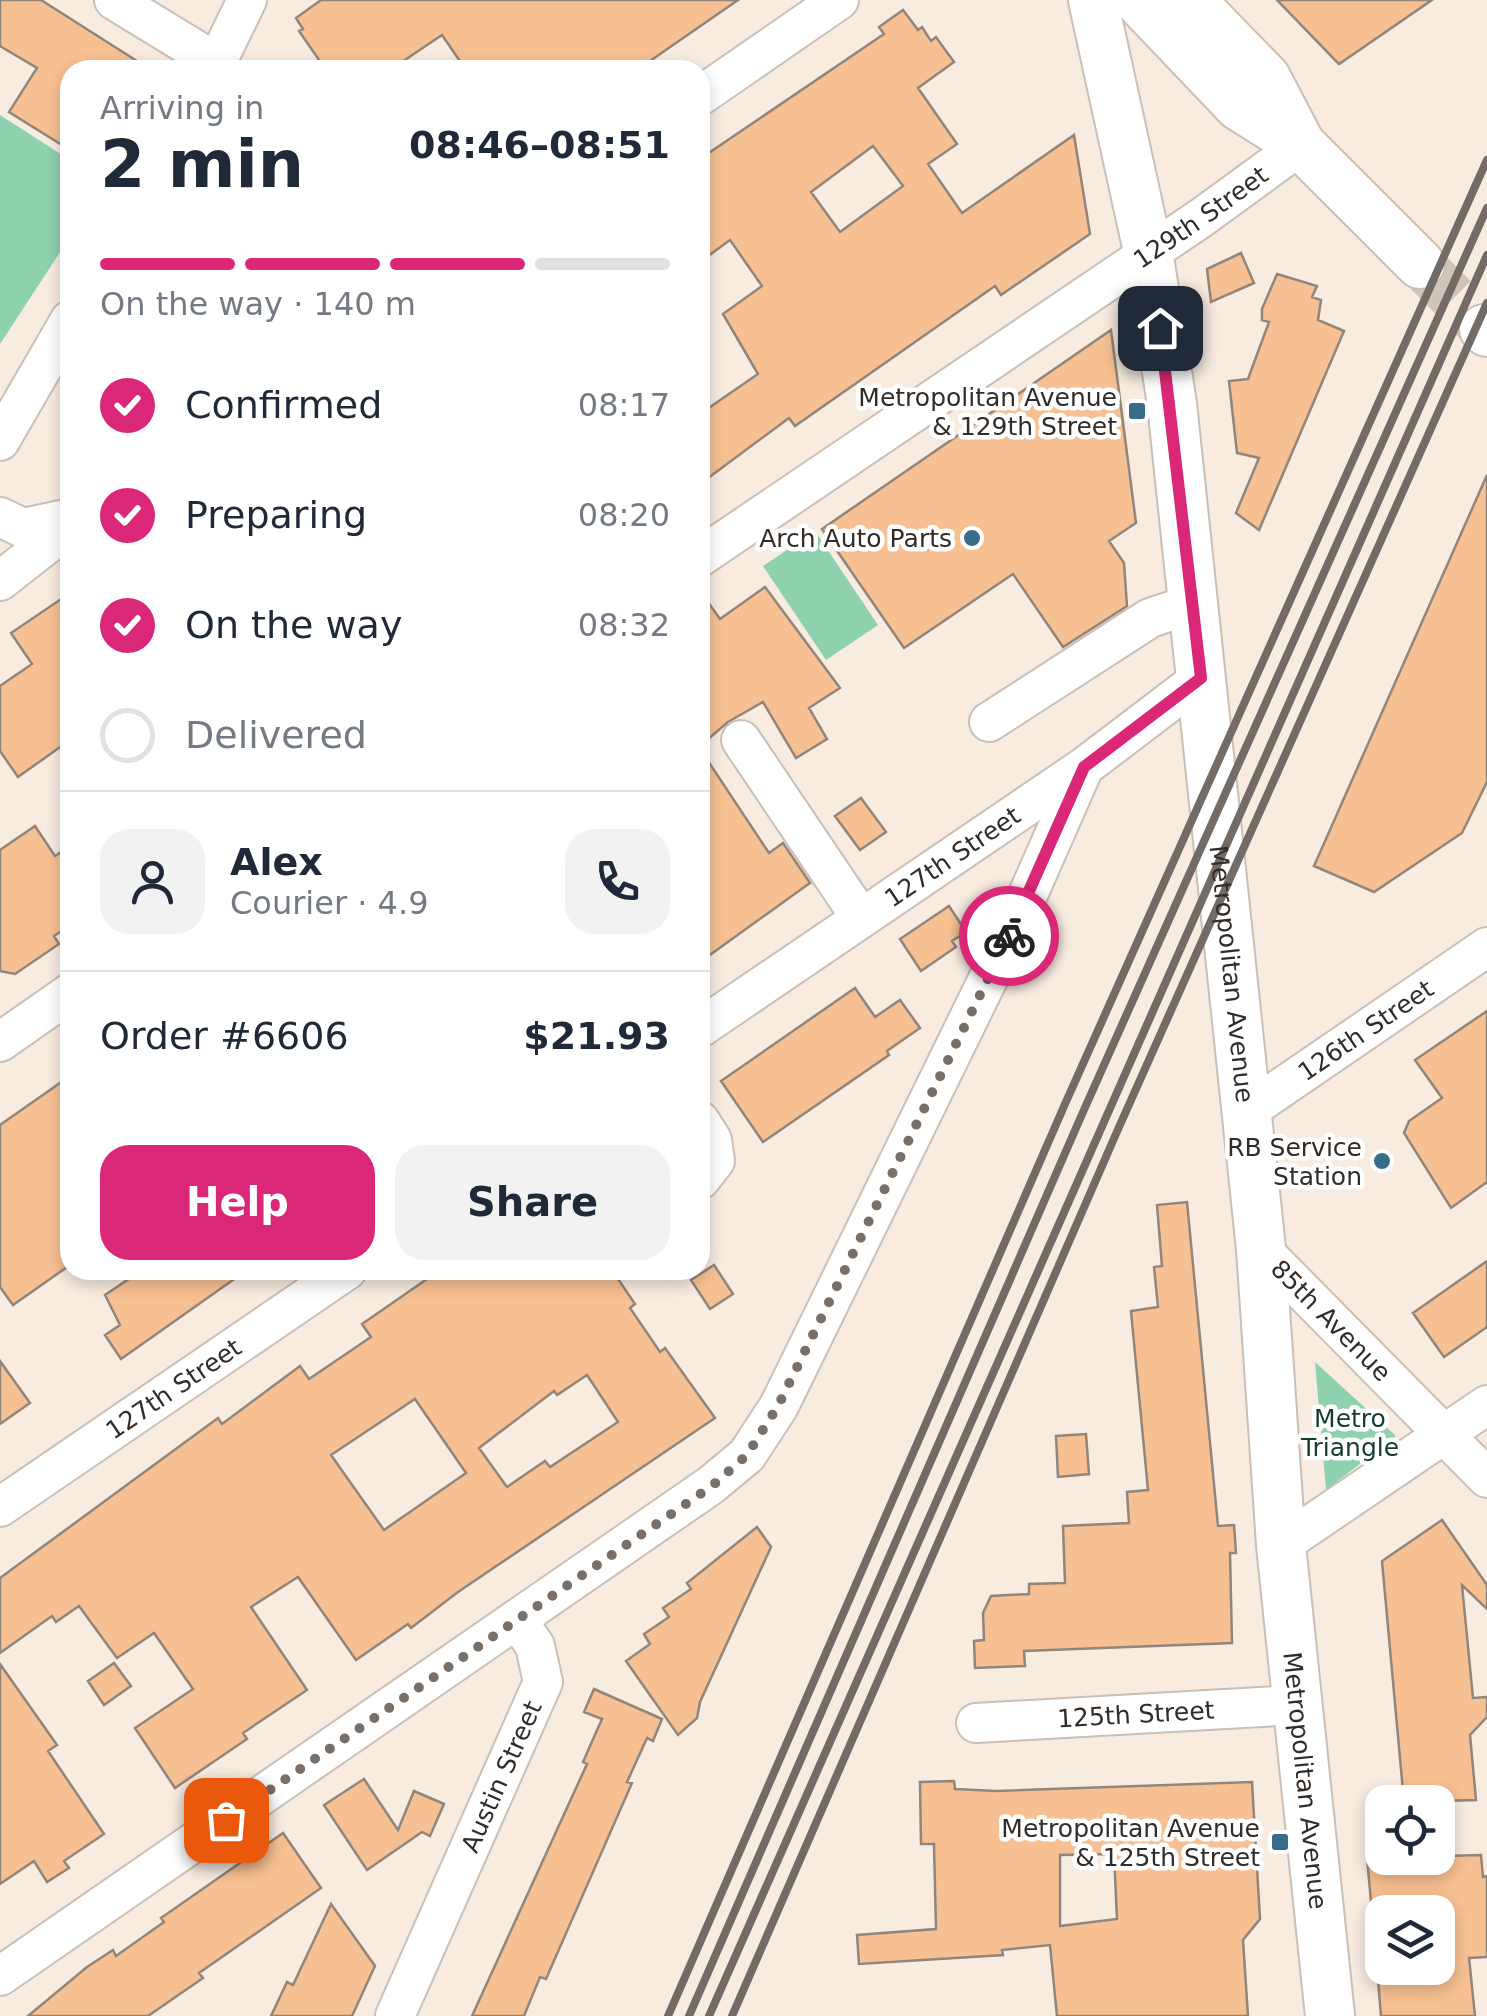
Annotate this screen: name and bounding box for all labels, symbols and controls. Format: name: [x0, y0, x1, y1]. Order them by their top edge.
text: Arriving in: [100, 89, 264, 127]
text: 08:46–08:51: [409, 123, 670, 167]
text: 2 min: [100, 127, 304, 202]
street label: 129th Street: [1128, 160, 1273, 274]
text: On the way · 140 m: [100, 285, 416, 323]
pin: [1118, 286, 1203, 371]
icon: home: [1133, 301, 1188, 356]
icon: check: [100, 378, 155, 433]
text: Confirmed: [185, 383, 382, 427]
place label: Metropolitan Avenue & 129th Street: [858, 383, 1117, 441]
text: 08:17: [578, 386, 670, 424]
marker: Metropolitan Avenue & 129th Street: [1126, 400, 1148, 422]
icon: check: [100, 488, 155, 543]
text: Preparing: [185, 493, 367, 537]
text: 08:20: [578, 496, 670, 534]
place label: Arch Auto Parts: [759, 524, 952, 553]
marker: Arch Auto Parts: [961, 527, 983, 549]
icon: check: [100, 598, 155, 653]
text: On the way: [185, 603, 402, 647]
text: 08:32: [578, 606, 670, 644]
text: Delivered: [185, 713, 367, 757]
street label: 127th Street: [879, 800, 1026, 913]
button: person: [100, 829, 205, 934]
button: phone: [565, 829, 670, 934]
text: Alex: [230, 840, 323, 884]
street label: Metropolitan Avenue: [1204, 844, 1260, 1104]
text: Courier · 4.9: [230, 884, 429, 922]
courier: [959, 886, 1059, 986]
icon: bike: [982, 909, 1037, 964]
street label: 126th Street: [1293, 974, 1439, 1086]
text: Order #6606: [100, 1014, 349, 1058]
text: $21.93: [523, 1014, 670, 1058]
place label: RB Service Station: [1227, 1133, 1362, 1191]
button: Help: [100, 1145, 375, 1260]
button: Share: [395, 1145, 670, 1260]
marker: RB Service Station: [1371, 1150, 1393, 1172]
street label: 85th Avenue: [1265, 1254, 1397, 1387]
street label: 127th Street: [100, 1332, 247, 1445]
park label: Metro Triangle: [1300, 1404, 1399, 1462]
street label: Metropolitan Avenue: [1278, 1650, 1333, 1911]
street label: 125th Street: [1056, 1695, 1215, 1733]
street label: Austin Street: [455, 1696, 547, 1857]
pin: [184, 1778, 269, 1863]
map controls: [1365, 1785, 1455, 1985]
button: locate: [1365, 1785, 1455, 1875]
icon: bag: [199, 1793, 254, 1848]
place label: Metropolitan Avenue & 125th Street: [1001, 1814, 1260, 1872]
marker: Metropolitan Avenue & 125th Street: [1269, 1831, 1291, 1853]
button: layers: [1365, 1895, 1455, 1985]

